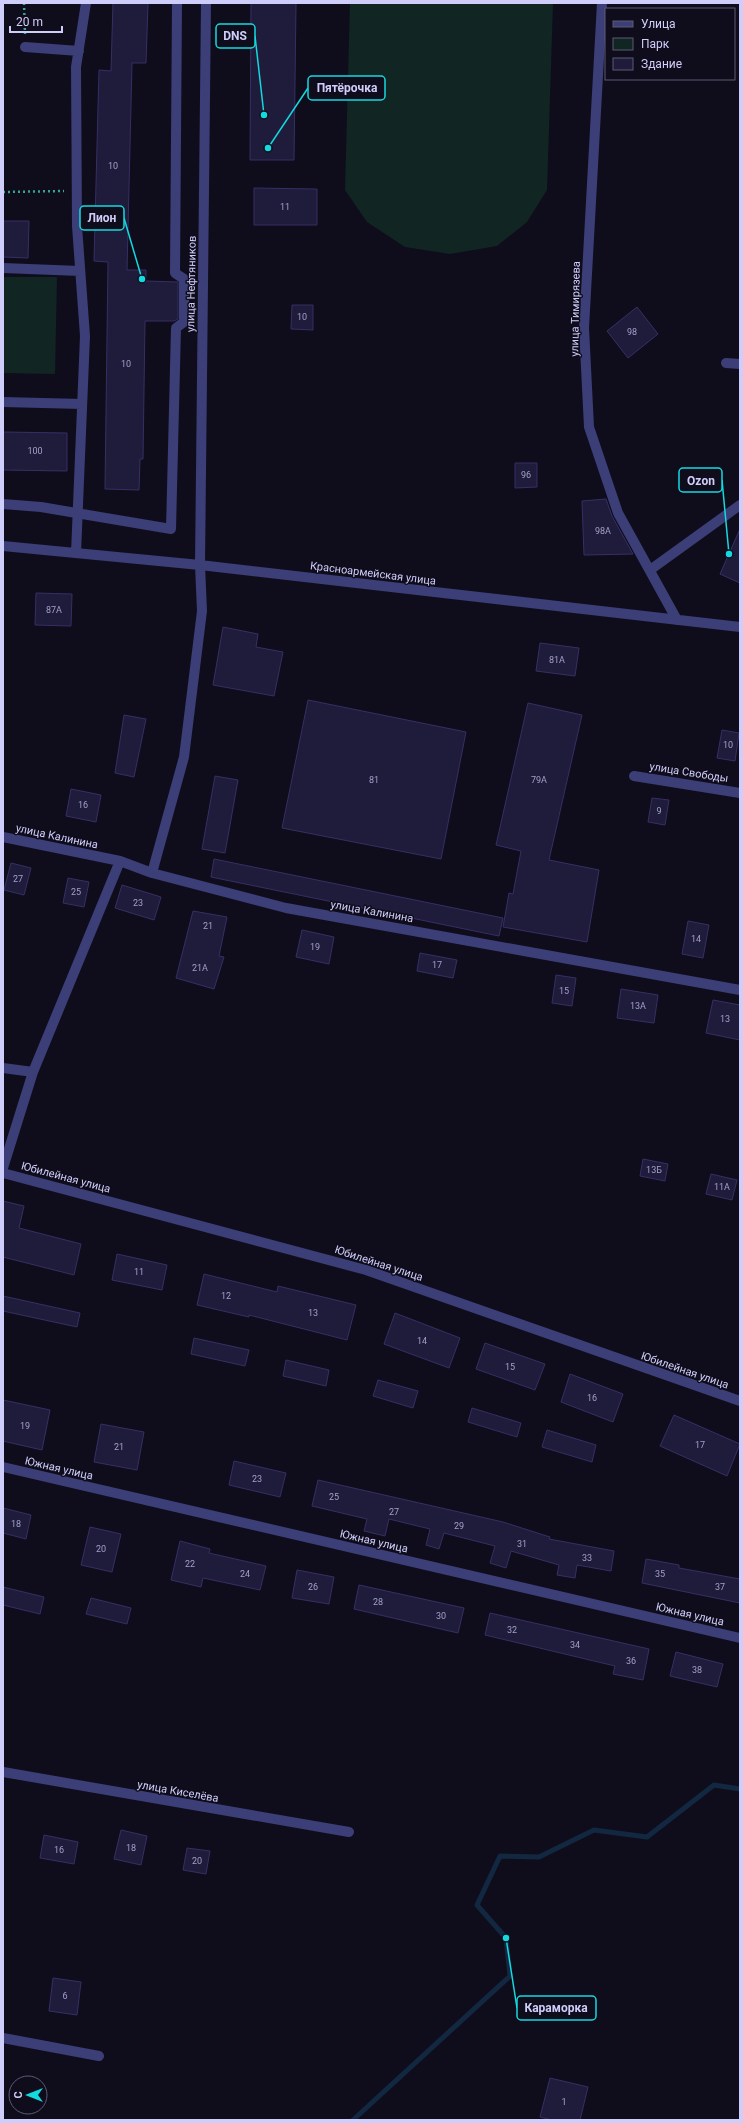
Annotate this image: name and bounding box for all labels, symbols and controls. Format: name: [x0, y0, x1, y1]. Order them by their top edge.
scale bar: [10, 8, 62, 34]
legend: [605, 8, 735, 80]
text: 20 m: [16, 15, 43, 29]
text: Улица: [641, 17, 676, 31]
callout: DNS: [216, 24, 255, 48]
text: DNS: [223, 29, 247, 43]
text: Парк: [641, 37, 670, 51]
text: Здание: [641, 57, 682, 71]
callout: Пятёрочка: [308, 76, 385, 100]
text: Пятёрочка: [317, 81, 378, 95]
house number: 10: [108, 161, 118, 171]
house number: 11: [280, 202, 290, 212]
callout: Лион: [80, 206, 124, 230]
text: Лион: [88, 211, 117, 225]
street label: улица Нефтяников: [184, 236, 199, 332]
street label: улица Тимирязева: [568, 261, 583, 357]
house number: 10: [297, 312, 307, 322]
house number: 98: [627, 327, 637, 337]
house number: 10: [121, 359, 131, 369]
house number: 100: [27, 446, 43, 456]
callout: Ozon: [679, 468, 722, 492]
house number: 96: [521, 470, 531, 480]
text: Ozon: [687, 474, 715, 488]
house number: 98А: [595, 526, 611, 536]
street label: Красноармейская улица: [309, 559, 437, 588]
house number: 87А: [46, 605, 62, 615]
house number: 81А: [549, 655, 565, 665]
house number: 10: [723, 740, 733, 750]
street label: улица Свободы: [648, 760, 729, 785]
house number: 81: [369, 775, 379, 785]
house number: 79А: [531, 775, 547, 785]
house number: 16: [78, 800, 88, 810]
house number: 9: [656, 806, 662, 816]
street label: улица Калинина: [15, 821, 99, 852]
house number: 27: [13, 874, 23, 884]
house number: 25: [71, 887, 81, 897]
house number: 23: [133, 898, 143, 908]
street label: улица Калинина: [330, 898, 414, 925]
house number: 21: [203, 921, 213, 931]
house number: 14: [691, 934, 701, 944]
house number: 19: [310, 942, 320, 952]
house number: 17: [432, 960, 442, 970]
house number: 21А: [192, 963, 208, 973]
house number: 15: [559, 986, 569, 996]
house number: 13А: [630, 1001, 646, 1011]
house number: 13: [720, 1014, 730, 1024]
street label: Юбилейная улица: [20, 1159, 112, 1196]
house number: 13Б: [646, 1165, 662, 1175]
house number: 11А: [714, 1182, 730, 1192]
street label: Юбилейная улица: [333, 1243, 425, 1284]
house number: 11: [134, 1267, 144, 1277]
house number: 12: [221, 1291, 231, 1301]
house number: 13: [308, 1308, 318, 1318]
house number: 14: [417, 1336, 427, 1346]
street label: Юбилейная улица: [639, 1349, 730, 1392]
house number: 15: [505, 1362, 515, 1372]
house number: 16: [587, 1393, 597, 1403]
house number: 19: [20, 1421, 30, 1431]
house number: 17: [695, 1440, 705, 1450]
house number: 21: [114, 1442, 124, 1452]
street label: Южная улица: [24, 1454, 94, 1483]
house number: 23: [252, 1474, 262, 1484]
house number: 25: [329, 1492, 339, 1502]
house number: 27: [389, 1507, 399, 1517]
house number: 18: [11, 1519, 21, 1529]
house number: 29: [454, 1521, 464, 1531]
street label: Южная улица: [339, 1527, 409, 1556]
house number: 31: [517, 1539, 527, 1549]
house number: 20: [96, 1544, 106, 1554]
house number: 33: [582, 1553, 592, 1563]
house number: 22: [185, 1559, 195, 1569]
house number: 24: [240, 1569, 250, 1579]
house number: 35: [655, 1569, 665, 1579]
house number: 26: [308, 1582, 318, 1592]
house number: 37: [715, 1582, 725, 1592]
house number: 28: [373, 1597, 383, 1607]
street label: Южная улица: [655, 1600, 725, 1629]
house number: 30: [436, 1611, 446, 1621]
house number: 32: [507, 1625, 517, 1635]
house number: 34: [570, 1640, 580, 1650]
house number: 36: [626, 1656, 636, 1666]
house number: 38: [692, 1665, 702, 1675]
street label: улица Киселёва: [136, 1778, 220, 1805]
house number: 18: [126, 1843, 136, 1853]
house number: 16: [54, 1845, 64, 1855]
house number: 20: [192, 1856, 202, 1866]
house number: 6: [62, 1991, 68, 2001]
callout: Караморка: [517, 1996, 596, 2020]
text: Караморка: [524, 2001, 588, 2015]
north arrow: [8, 2075, 48, 2115]
text: С: [12, 2091, 25, 2099]
house number: 1: [561, 2097, 567, 2107]

